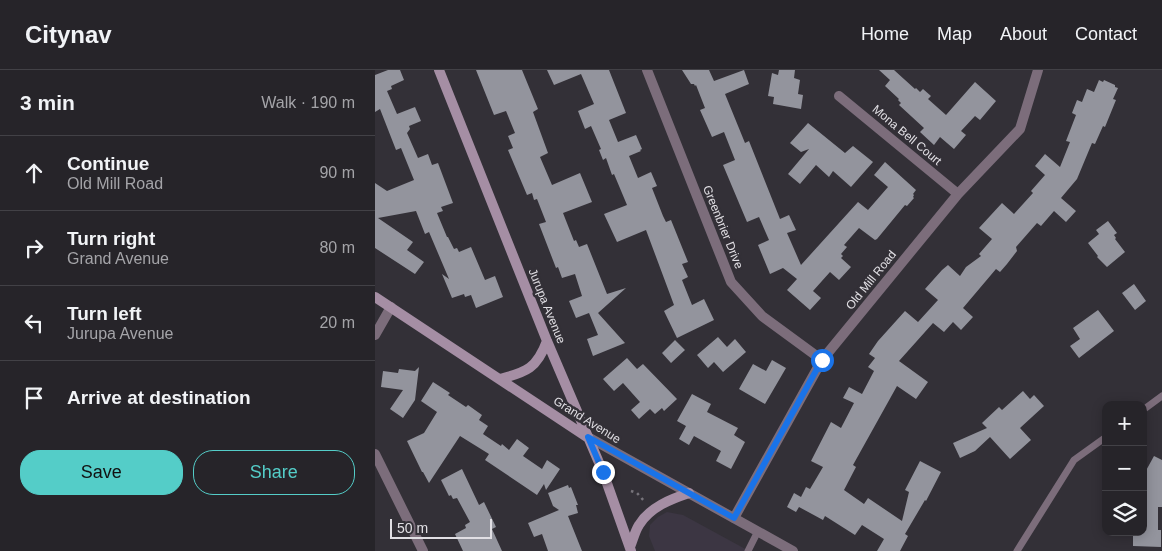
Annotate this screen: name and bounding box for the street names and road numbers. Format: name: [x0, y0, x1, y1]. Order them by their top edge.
street label: Mona Bell Court: [870, 102, 945, 168]
street label: Greenbrier Drive: [700, 183, 746, 271]
street label: Old Mill Road: [843, 248, 899, 312]
street label: Jurupa Avenue: [526, 266, 569, 346]
street label: Grand Avenue: [551, 394, 623, 446]

